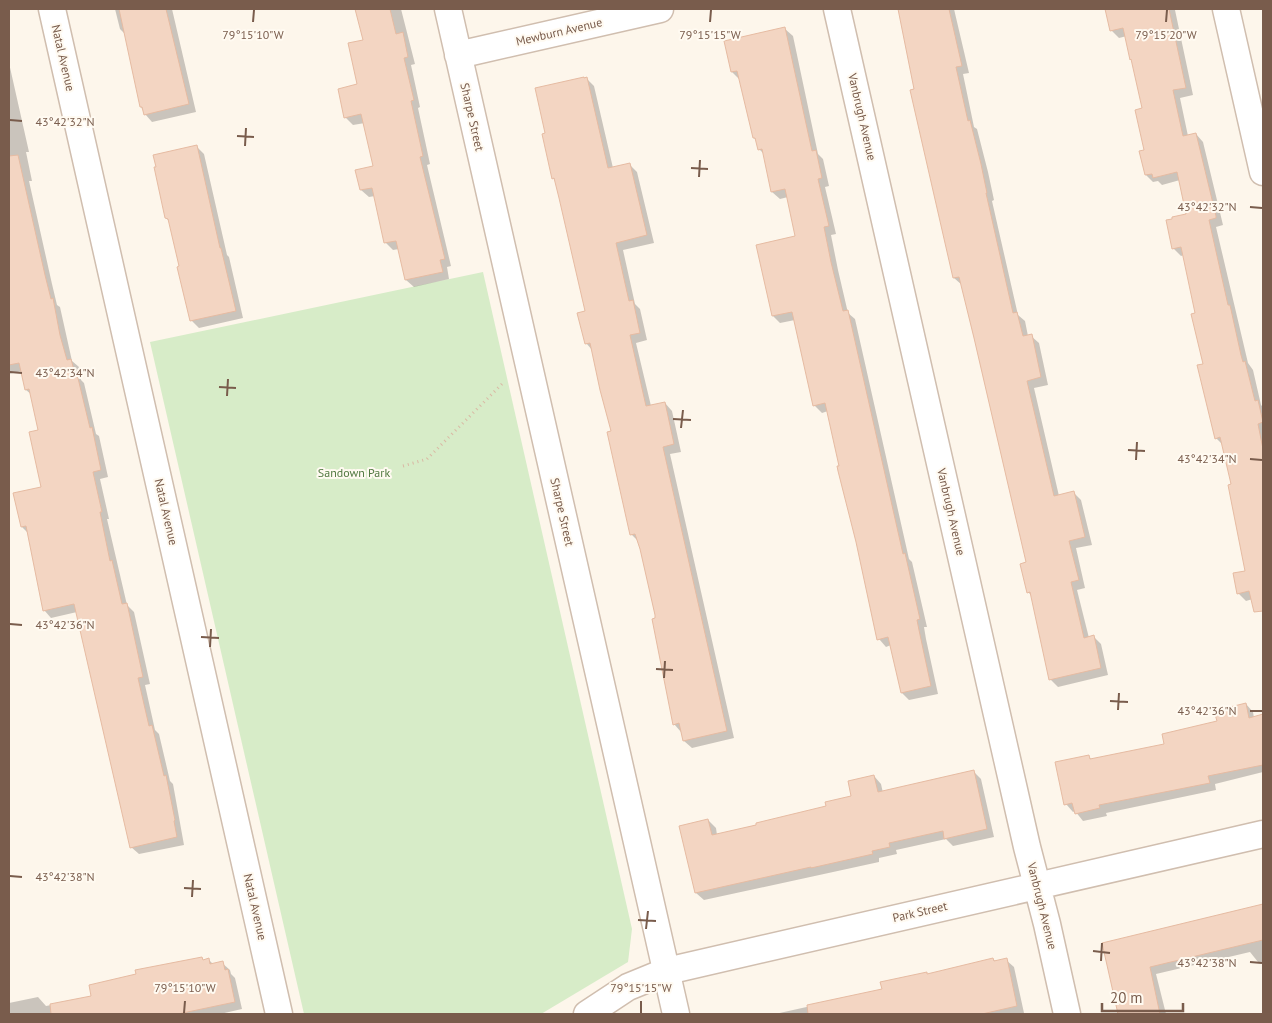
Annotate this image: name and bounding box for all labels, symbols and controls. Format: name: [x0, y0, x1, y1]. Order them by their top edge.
street label: Mewburn Avenue: [514, 14, 604, 49]
street label: Natal Avenue: [49, 23, 78, 93]
text: 79°15'10"W: [222, 27, 284, 42]
text: 79°15'15"W: [679, 27, 741, 42]
text: 79°15'20"W: [1135, 27, 1197, 42]
street label: Vanbrugh Avenue: [845, 71, 880, 162]
street label: Sharpe Street: [457, 81, 488, 152]
text: 43°42'32"N: [35, 114, 95, 129]
text: 43°42'32"N: [1177, 199, 1237, 214]
text: 43°42'34"N: [35, 365, 95, 380]
text: 43°42'34"N: [1177, 451, 1237, 466]
park label: Sandown Park: [318, 465, 390, 480]
street label: Vanbrugh Avenue: [934, 466, 969, 557]
street label: Sharpe Street: [547, 476, 578, 547]
street label: Natal Avenue: [152, 477, 181, 547]
text: 43°42'36"N: [35, 617, 95, 632]
text: 43°42'36"N: [1177, 703, 1237, 718]
street label: Vanbrugh Avenue: [1024, 860, 1061, 951]
text: 43°42'38"N: [35, 869, 95, 884]
street label: Natal Avenue: [241, 872, 270, 942]
street label: Park Street: [891, 898, 949, 925]
text: 43°42'38"N: [1177, 955, 1237, 970]
text: 79°15'10"W: [154, 980, 216, 995]
text: 79°15'15"W: [610, 980, 672, 995]
scale bar: [1102, 980, 1183, 1012]
text: 20 m: [1110, 988, 1143, 1007]

